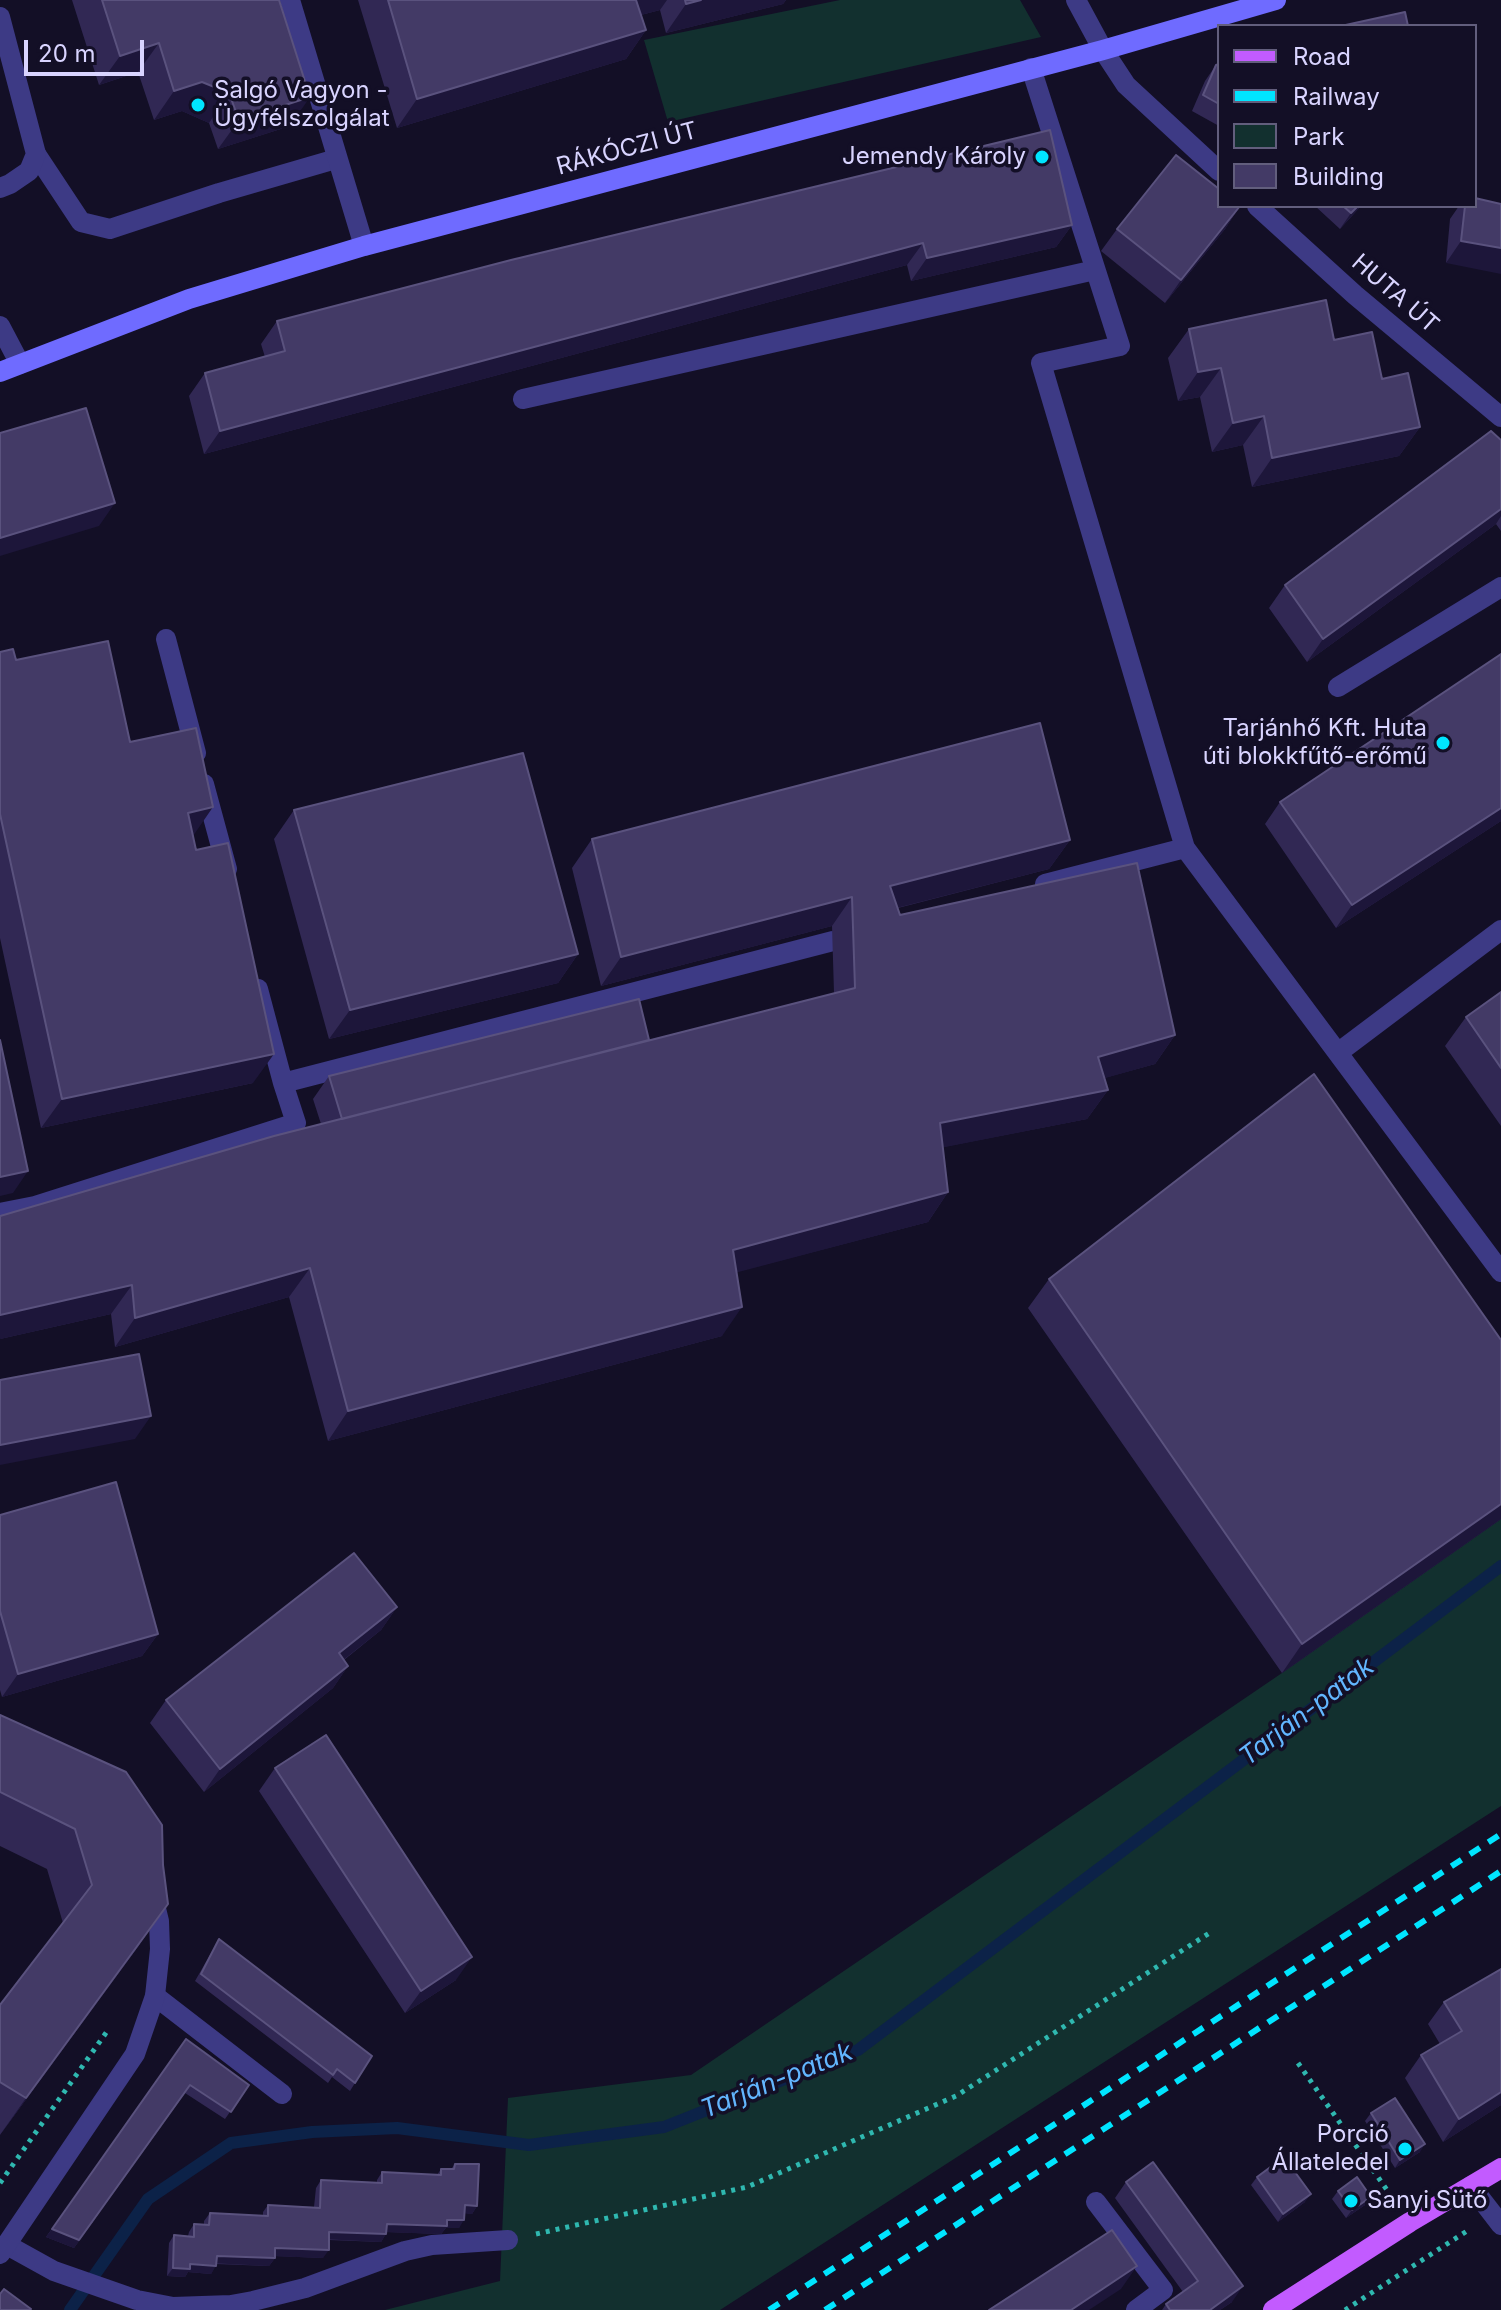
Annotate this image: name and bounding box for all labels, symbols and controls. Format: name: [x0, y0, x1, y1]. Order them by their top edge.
scale bar: [28, 24, 148, 74]
legend: [1217, 24, 1477, 208]
text: 20 m: [38, 39, 96, 68]
text: Road: [1293, 42, 1351, 71]
place label: Salgó Vagyon - Ügyfélszolgálat: [214, 77, 390, 133]
text: Railway: [1293, 82, 1380, 111]
marker: Salgó Vagyon - Ügyfélszolgálat: [189, 96, 207, 114]
street label: RÁKÓCZI ÚT: [553, 116, 701, 182]
text: Park: [1293, 122, 1344, 151]
place label: Jemendy Károly: [842, 143, 1026, 171]
marker: Jemendy Károly: [1033, 148, 1051, 166]
text: Building: [1293, 162, 1384, 191]
street label: HUTA ÚT: [1346, 248, 1444, 340]
place label: Tarjánhő Kft. Huta úti blokkfűtő-erőmű: [1203, 715, 1427, 771]
marker: Tarjánhő Kft. Huta úti blokkfűtő-erőmű: [1434, 734, 1452, 752]
water label: Tarján-patak: [1233, 1651, 1381, 1773]
water label: Tarján-patak: [697, 2036, 857, 2126]
place label: Porció Állateledel: [1271, 2121, 1389, 2177]
marker: Porció Állateledel: [1396, 2140, 1414, 2158]
place label: Sanyi Sütő: [1367, 2187, 1487, 2215]
marker: Sanyi Sütő: [1342, 2192, 1360, 2210]

